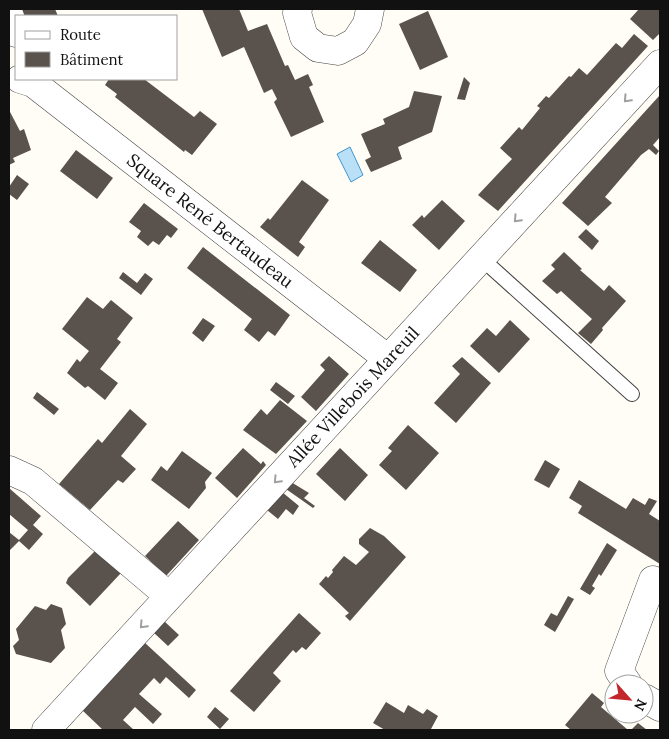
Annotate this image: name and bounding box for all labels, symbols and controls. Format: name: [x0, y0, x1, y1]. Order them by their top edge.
legend: [15, 15, 178, 80]
text: Route: [60, 25, 101, 44]
text: Bâtiment: [60, 50, 123, 69]
one-way arrow: [624, 94, 633, 103]
street label: Square René Bertaudeau: [122, 148, 298, 293]
one-way arrow: [514, 213, 523, 222]
street label: Allée Villebois Mareuil: [281, 321, 424, 473]
one-way arrow: [273, 474, 282, 483]
one-way arrow: [140, 620, 149, 629]
north arrow: [604, 674, 654, 724]
text: N: [630, 696, 651, 714]

